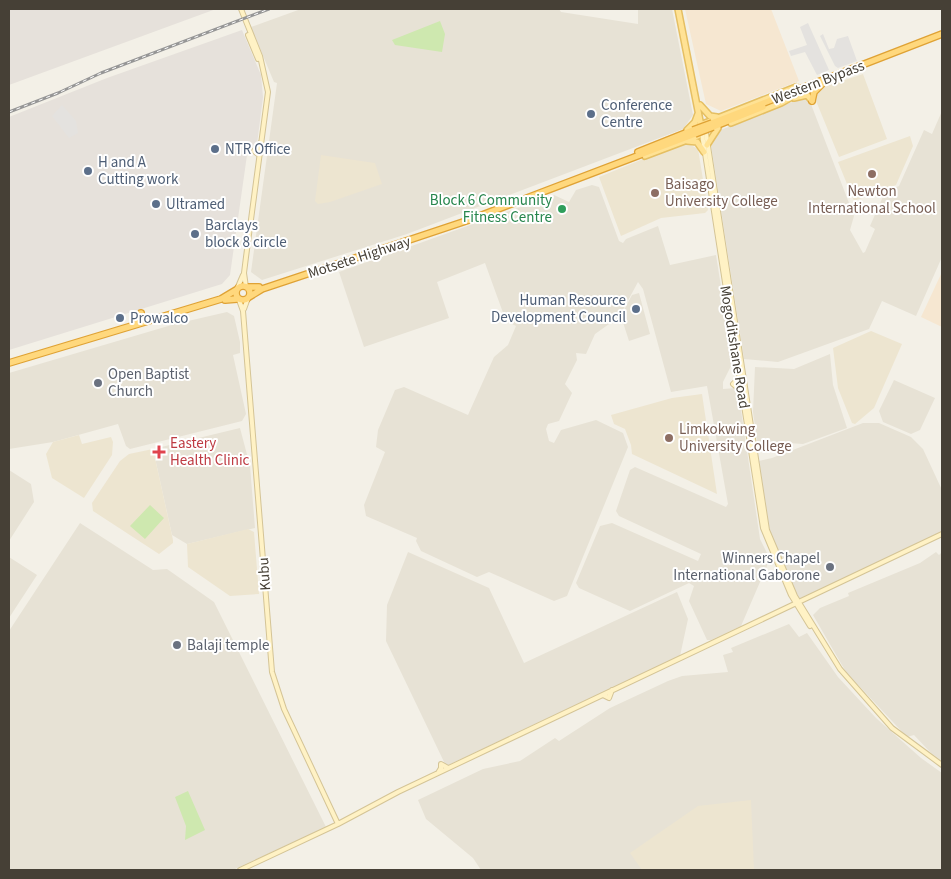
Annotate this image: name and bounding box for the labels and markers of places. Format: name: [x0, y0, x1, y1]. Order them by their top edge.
place label: Conference Centre: [601, 95, 672, 133]
marker: Conference Centre: [585, 108, 597, 120]
place label: NTR Office: [225, 139, 291, 160]
marker: NTR Office: [209, 143, 221, 155]
place label: H and A Cutting work: [98, 152, 179, 190]
marker: H and A Cutting work: [82, 165, 94, 177]
marker: Newton International School: [866, 168, 878, 180]
place label: Baisago University College: [665, 174, 778, 212]
place label: Newton International School: [808, 181, 936, 219]
marker: Baisago University College: [649, 187, 661, 199]
place label: Block 6 Community Fitness Centre: [430, 190, 552, 228]
place label: Ultramed: [166, 194, 225, 215]
marker: Ultramed: [150, 198, 162, 210]
marker: Block 6 Community Fitness Centre: [556, 203, 568, 215]
place label: Barclays block 8 circle: [205, 215, 287, 253]
marker: Barclays block 8 circle: [189, 228, 201, 240]
place label: Human Resource Development Council: [491, 290, 626, 328]
marker: Human Resource Development Council: [630, 303, 642, 315]
place label: Prowalco: [130, 308, 188, 329]
marker: Prowalco: [114, 312, 126, 324]
place label: Open Baptist Church: [108, 364, 189, 402]
marker: Open Baptist Church: [92, 377, 104, 389]
place label: Limkokwing University College: [679, 419, 792, 457]
marker: Limkokwing University College: [663, 432, 675, 444]
place label: Eastery Health Clinic: [170, 433, 250, 471]
marker: Eastery Health Clinic: [152, 445, 166, 459]
place label: Winners Chapel International Gaborone: [673, 548, 820, 586]
marker: Winners Chapel International Gaborone: [824, 561, 836, 573]
place label: Balaji temple: [187, 635, 270, 656]
marker: Balaji temple: [171, 639, 183, 651]

